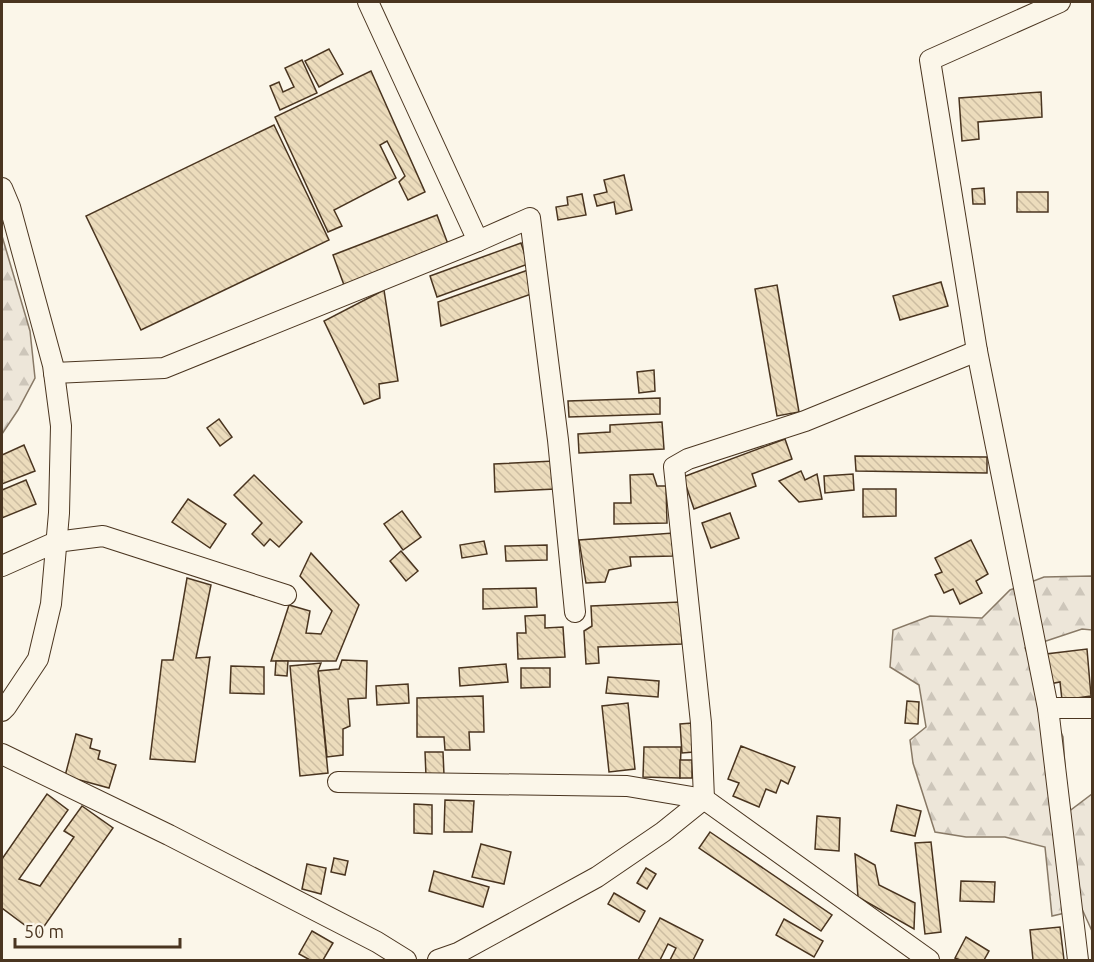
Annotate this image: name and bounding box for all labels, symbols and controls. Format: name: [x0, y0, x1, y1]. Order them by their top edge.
scale bar: [15, 911, 180, 949]
text: 50 m: [24, 921, 64, 941]

